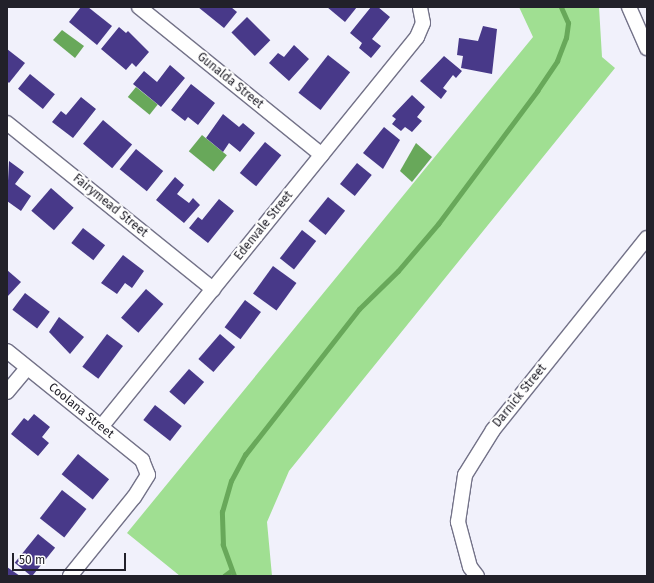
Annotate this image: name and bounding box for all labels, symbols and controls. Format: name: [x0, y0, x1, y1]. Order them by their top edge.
street label: Gunalda Street: [194, 50, 266, 112]
street label: Fairymead Street: [70, 172, 150, 240]
street label: Edenvale Street: [232, 189, 296, 263]
street label: Darnick Street: [490, 362, 550, 430]
street label: Coolana Street: [45, 380, 117, 442]
scale bar: [14, 545, 128, 571]
text: 50 m: [19, 553, 45, 567]

